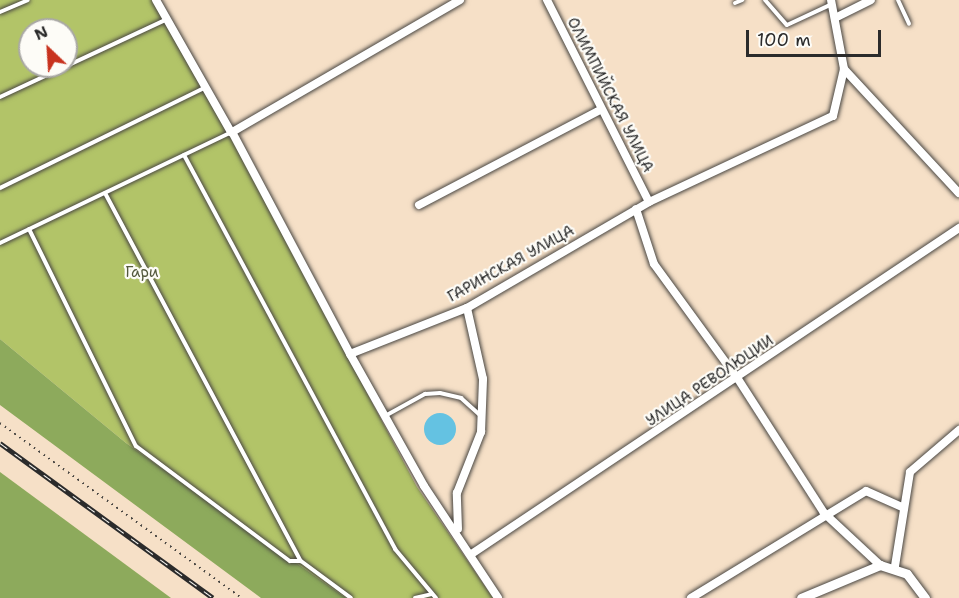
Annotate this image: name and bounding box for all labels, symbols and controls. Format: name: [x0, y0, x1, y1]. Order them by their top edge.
street label: ОЛИМПИЙСКАЯ УЛИЦА: [563, 15, 657, 175]
north arrow: [18, 18, 78, 78]
scale bar: [749, 18, 884, 56]
text: N: [31, 21, 51, 45]
text: 100 m: [757, 28, 811, 52]
street label: ГАРИНСКАЯ УЛИЦА: [445, 222, 577, 306]
park label: Гари: [125, 264, 159, 282]
street label: УЛИЦА РЕВОЛЮЦИИ: [643, 332, 777, 430]

